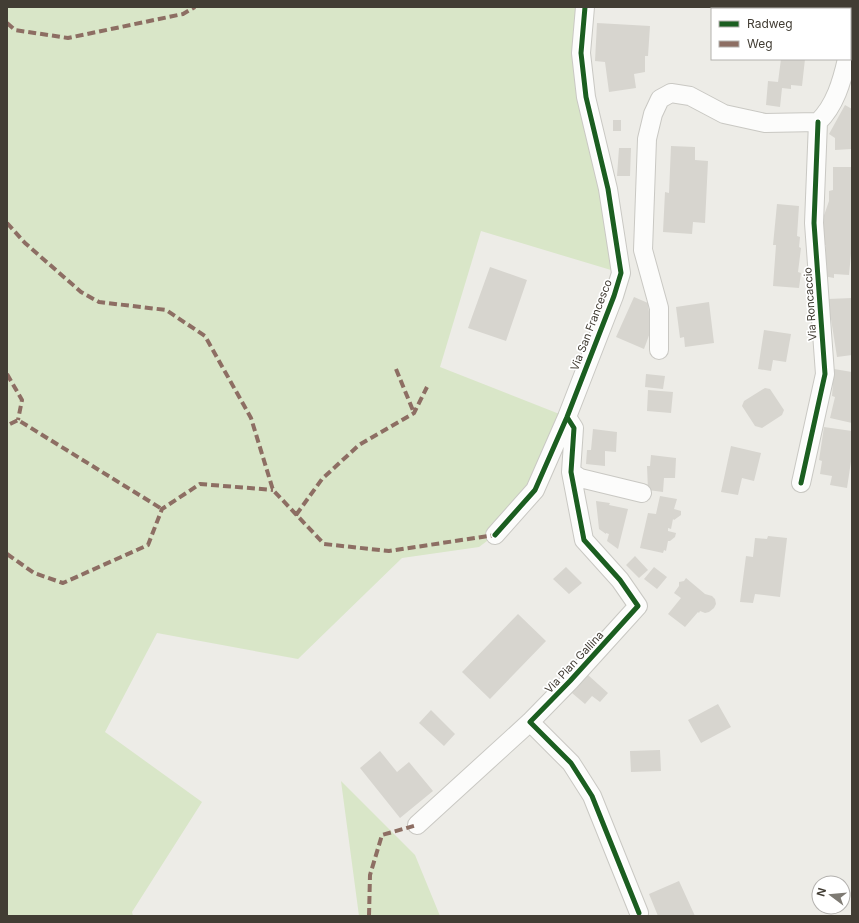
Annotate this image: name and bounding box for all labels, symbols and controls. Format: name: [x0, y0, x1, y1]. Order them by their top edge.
legend: [711, 8, 851, 60]
text: Radweg: [747, 16, 793, 31]
text: Weg: [747, 36, 773, 51]
street label: Via Roncaccio: [800, 266, 820, 341]
street label: Via San Francesco: [567, 277, 615, 373]
street label: Via Pian Gallina: [542, 628, 606, 696]
north arrow: [811, 875, 851, 915]
text: N: [814, 886, 829, 898]

